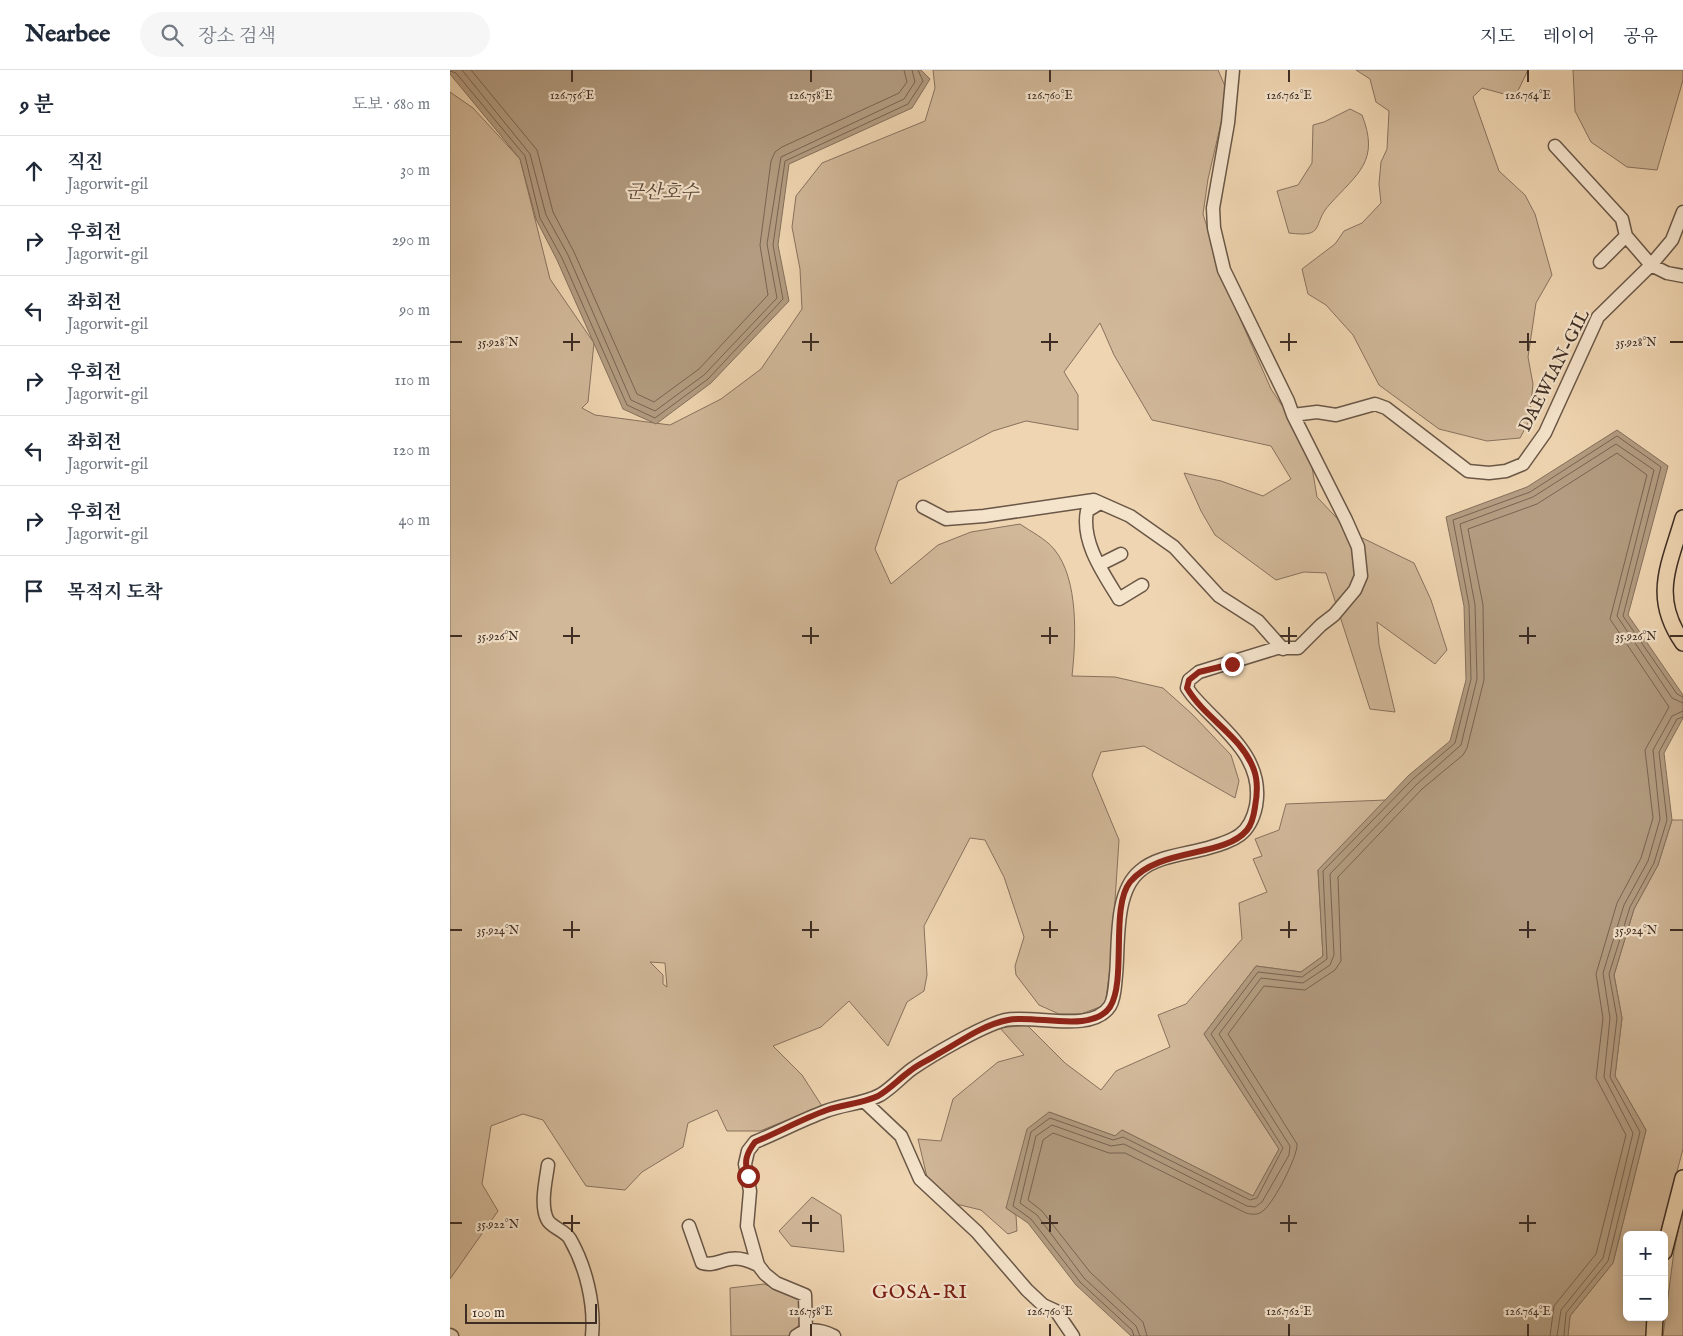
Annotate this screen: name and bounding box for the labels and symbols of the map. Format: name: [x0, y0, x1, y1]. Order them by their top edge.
text: 126.756°E: [550, 88, 594, 103]
text: 126.758°E: [789, 88, 833, 103]
text: 126.760°E: [1027, 88, 1073, 103]
text: 126.762°E: [1266, 88, 1312, 103]
text: 126.764°E: [1505, 88, 1551, 103]
water label: 군산호수: [625, 181, 700, 205]
street label: DAEWIAN-GIL: [1514, 306, 1596, 436]
text: 35.928°N: [477, 335, 519, 350]
text: 35.928°N: [1615, 335, 1657, 350]
text: 35.926°N: [477, 629, 519, 644]
text: 35.926°N: [1615, 629, 1657, 644]
route end: [1221, 653, 1244, 676]
text: 35.924°N: [477, 923, 520, 938]
text: 35.924°N: [1615, 923, 1658, 938]
route start: [737, 1165, 760, 1188]
text: 35.922°N: [477, 1217, 520, 1232]
district label: GOSA-RI: [872, 1280, 968, 1305]
scale bar: [465, 1301, 598, 1324]
text: 126.758°E: [789, 1304, 833, 1319]
text: 126.760°E: [1027, 1304, 1073, 1319]
text: 126.762°E: [1266, 1304, 1312, 1319]
text: 126.764°E: [1505, 1304, 1551, 1319]

